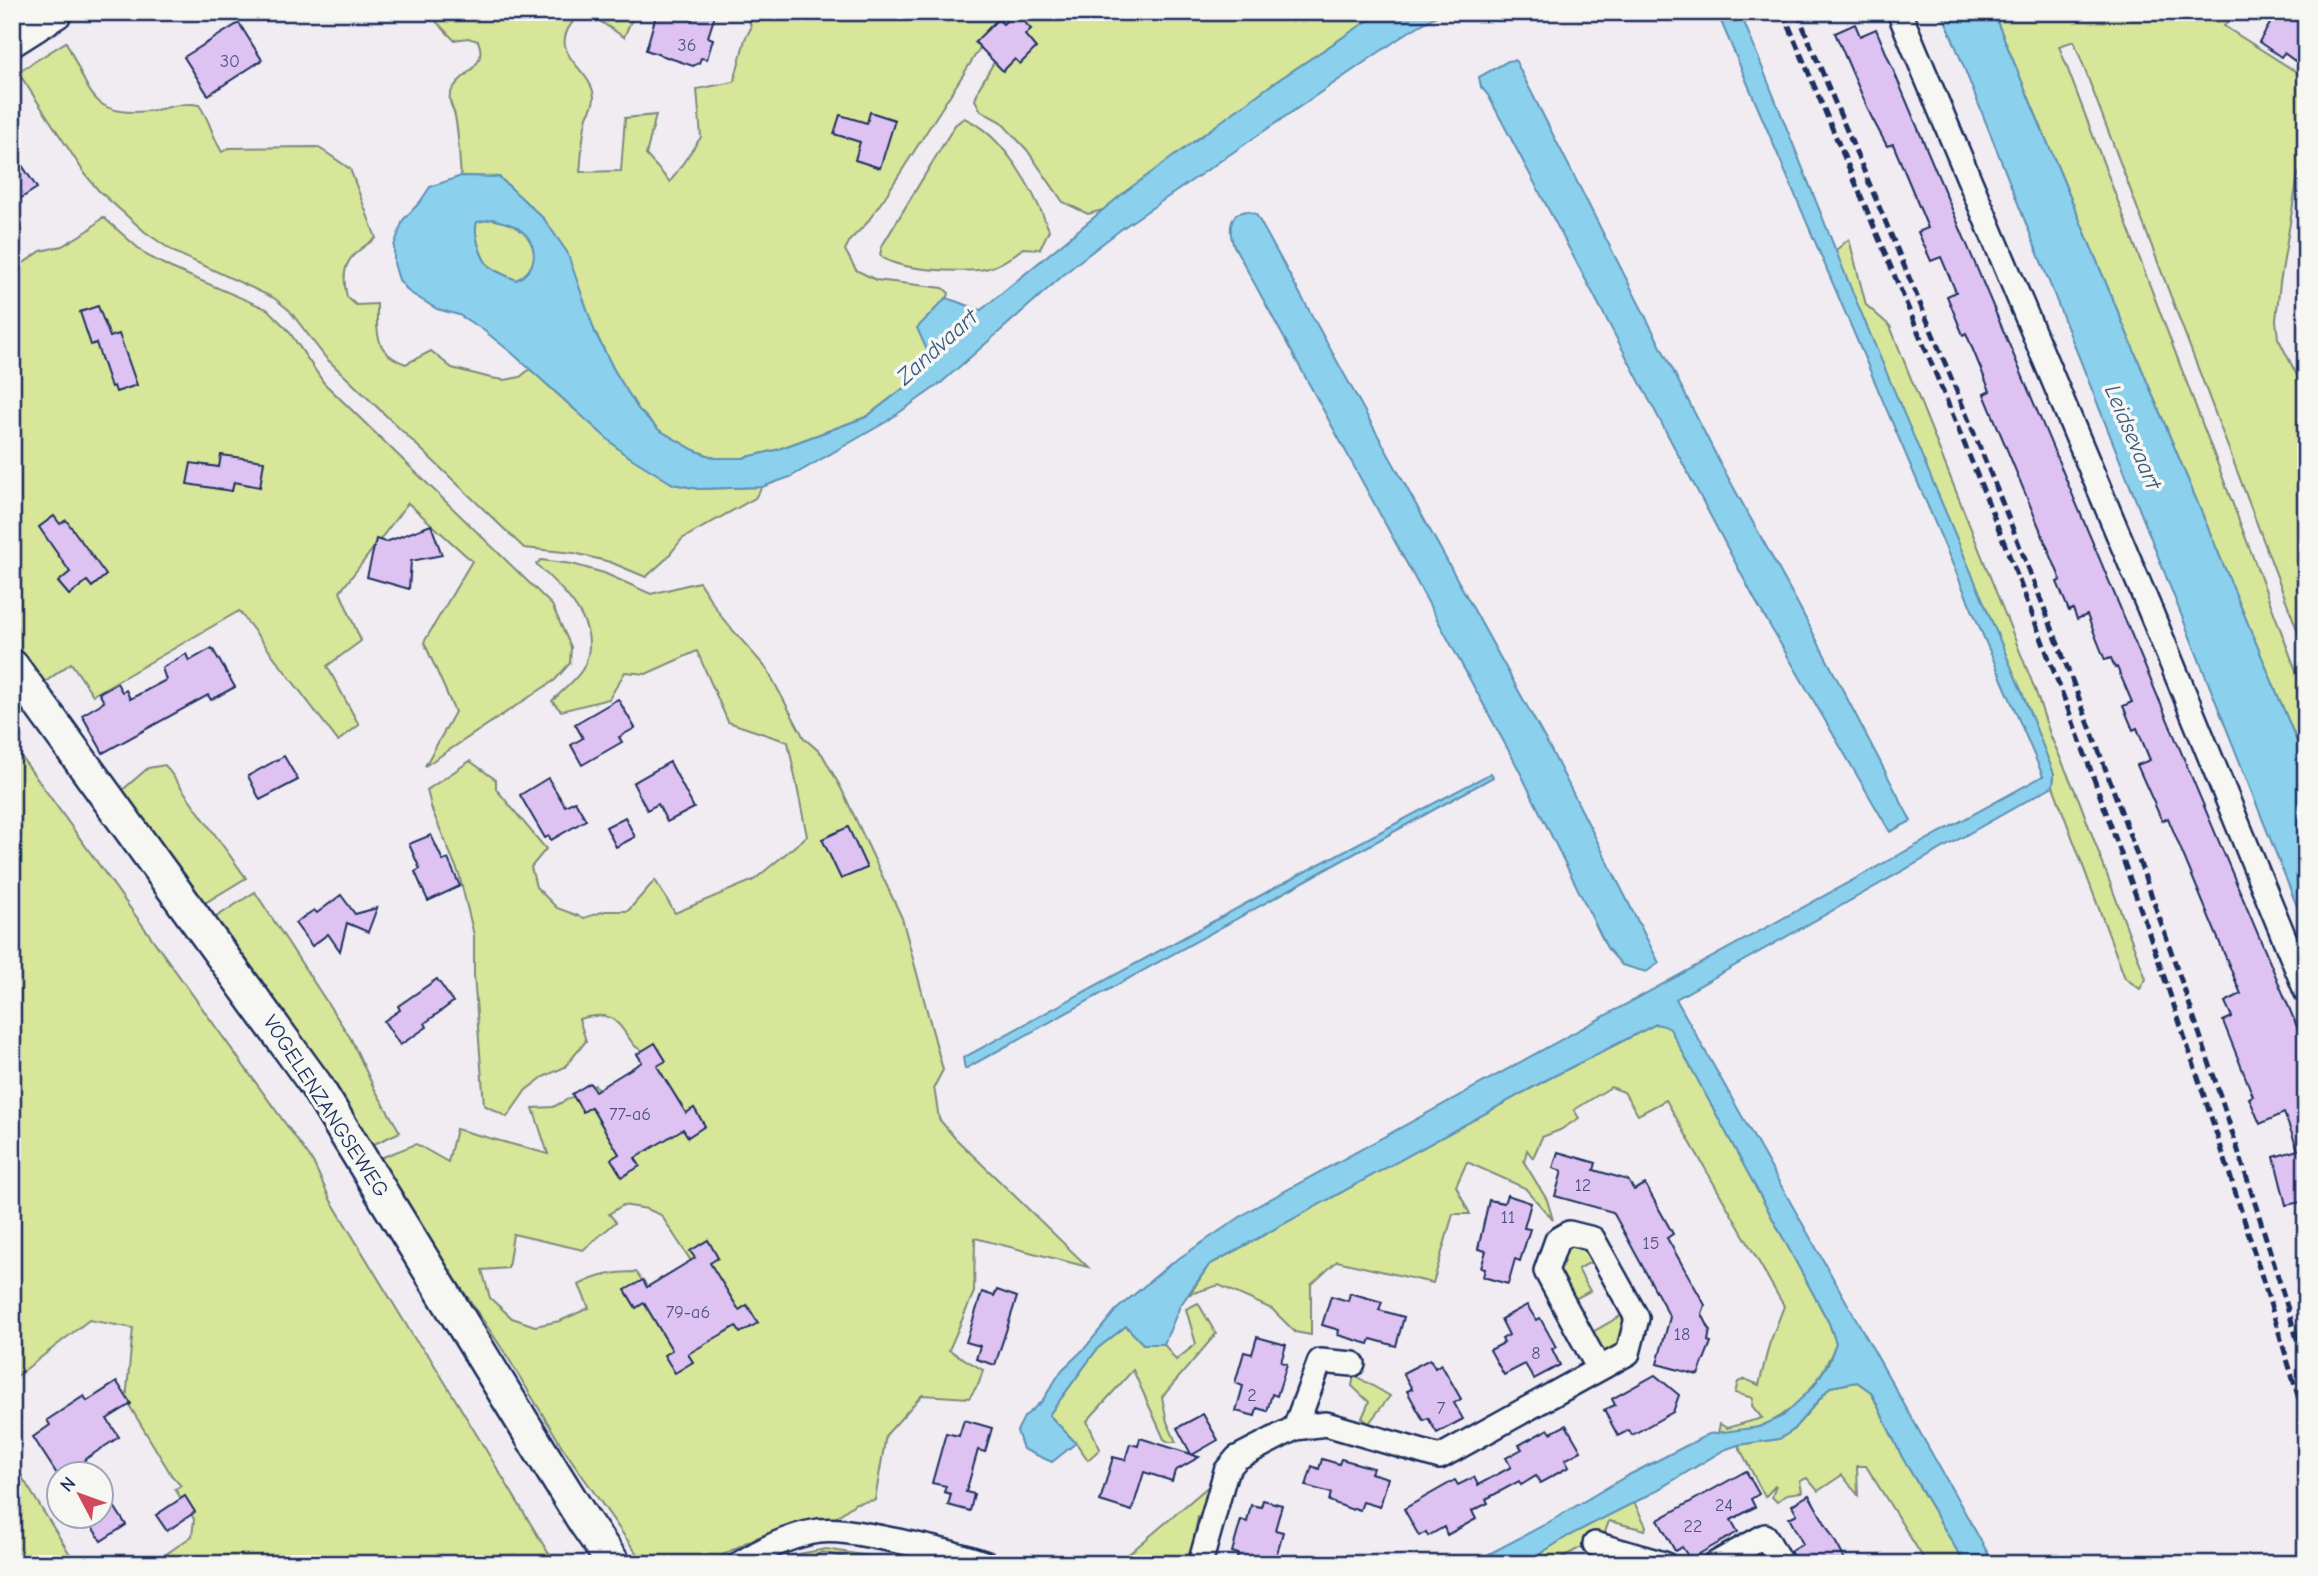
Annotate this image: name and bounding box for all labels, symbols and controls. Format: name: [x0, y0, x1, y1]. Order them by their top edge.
house number: 36: [678, 35, 696, 56]
house number: 30: [220, 51, 240, 72]
water label: Zandvaart: [890, 302, 984, 391]
water label: Leidsevaart: [2099, 381, 2168, 495]
street label: VOGELENZANGSEWEG: [258, 1011, 394, 1201]
house number: 77-a6: [609, 1104, 651, 1125]
house number: 12: [1575, 1175, 1591, 1196]
house number: 11: [1501, 1207, 1515, 1228]
house number: 15: [1643, 1233, 1659, 1254]
house number: 79-a6: [666, 1302, 710, 1323]
house number: 18: [1674, 1324, 1690, 1345]
house number: 8: [1531, 1343, 1541, 1364]
house number: 2: [1247, 1385, 1257, 1406]
house number: 7: [1437, 1398, 1446, 1419]
north arrow: [46, 1460, 116, 1530]
text: N: [56, 1473, 80, 1496]
house number: 24: [1715, 1495, 1733, 1516]
house number: 22: [1684, 1516, 1702, 1537]

